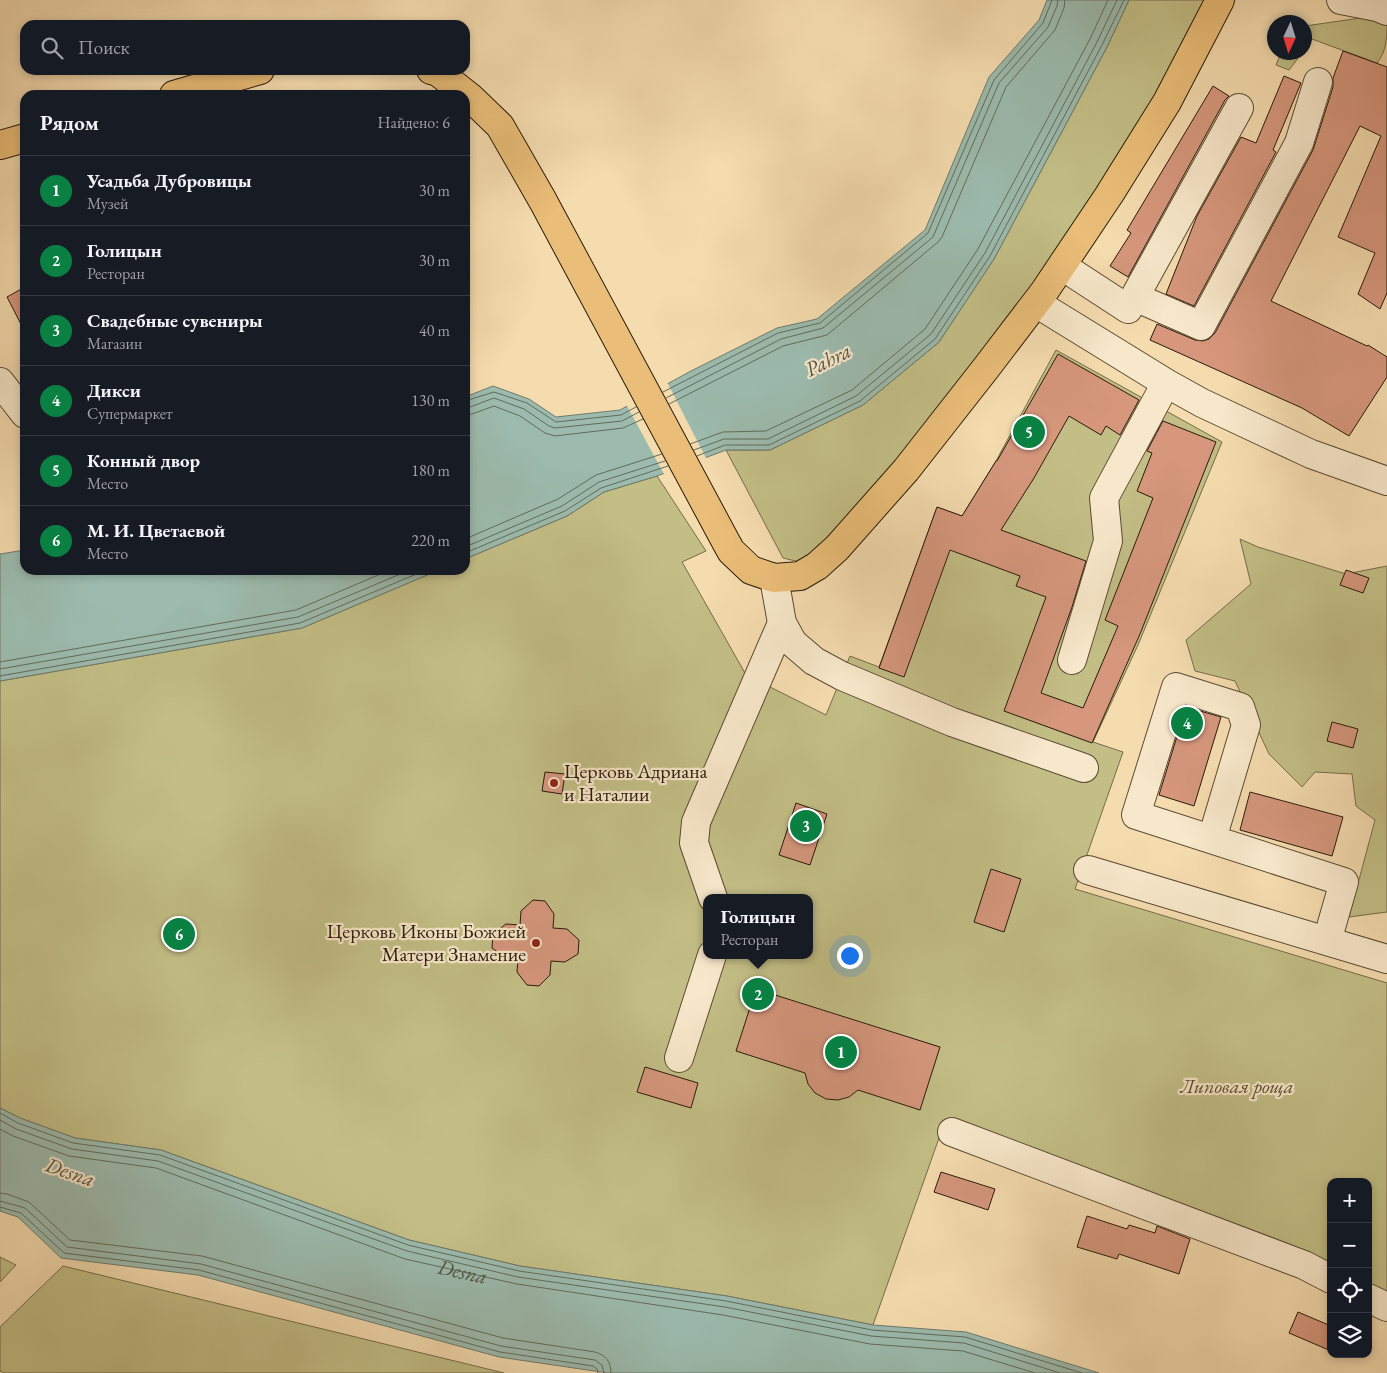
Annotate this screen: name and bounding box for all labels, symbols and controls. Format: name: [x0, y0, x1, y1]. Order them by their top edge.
north arrow: [1267, 15, 1312, 60]
search box: [20, 20, 470, 75]
icon: search: [38, 34, 66, 62]
text: Поиск: [78, 35, 130, 60]
text: Рядом: [40, 109, 99, 136]
text: Найдено: 6: [378, 112, 450, 133]
text: Усадьба Дубровицы: [87, 168, 252, 193]
text: 1: [52, 180, 60, 201]
text: 30 m: [419, 180, 450, 201]
text: Музей: [87, 193, 128, 214]
text: Голицын: [87, 238, 162, 263]
text: 2: [52, 250, 60, 271]
text: 30 m: [419, 250, 450, 271]
text: Ресторан: [87, 263, 145, 284]
text: Свадебные сувениры: [87, 308, 263, 333]
text: 3: [52, 320, 60, 341]
text: 40 m: [419, 320, 450, 341]
text: Магазин: [87, 333, 142, 354]
water label: Pahra: [800, 337, 856, 383]
text: Дикси: [87, 378, 141, 403]
text: 4: [52, 390, 60, 411]
text: 130 m: [411, 390, 450, 411]
text: Супермаркет: [87, 403, 173, 424]
pin: 5: [1013, 413, 1045, 451]
text: Конный двор: [87, 448, 200, 473]
text: 5: [52, 460, 60, 481]
text: 180 m: [411, 460, 450, 481]
text: Место: [87, 473, 128, 494]
text: М. И. Цветаевой: [87, 518, 225, 543]
text: 6: [52, 530, 60, 551]
text: 220 m: [411, 530, 450, 551]
text: Место: [87, 543, 128, 564]
pin: 4: [1171, 704, 1203, 742]
place label: Церковь Адриана и Наталии: [564, 758, 708, 807]
marker: Церковь Адриана и Наталии: [548, 777, 560, 789]
pin: 3: [790, 807, 822, 845]
popup: [703, 894, 813, 959]
text: Голицын: [721, 904, 795, 929]
pin: 6: [163, 915, 195, 953]
place label: Церковь Иконы Божией Матери Знамение: [327, 918, 526, 967]
text: Ресторан: [721, 929, 778, 950]
marker: Церковь Иконы Божией Матери Знамение: [530, 937, 542, 949]
your location: [837, 943, 863, 969]
pin: 2: [742, 975, 774, 1013]
pin: 1: [825, 1033, 857, 1071]
park label: Липовая роща: [1180, 1073, 1294, 1099]
water label: Desna: [41, 1150, 98, 1192]
map controls: [1327, 1178, 1372, 1358]
button: +: [1327, 1178, 1372, 1223]
button: −: [1327, 1223, 1372, 1268]
water label: Desna: [434, 1252, 490, 1290]
button: locate: [1327, 1268, 1372, 1313]
button: layers: [1327, 1313, 1372, 1358]

